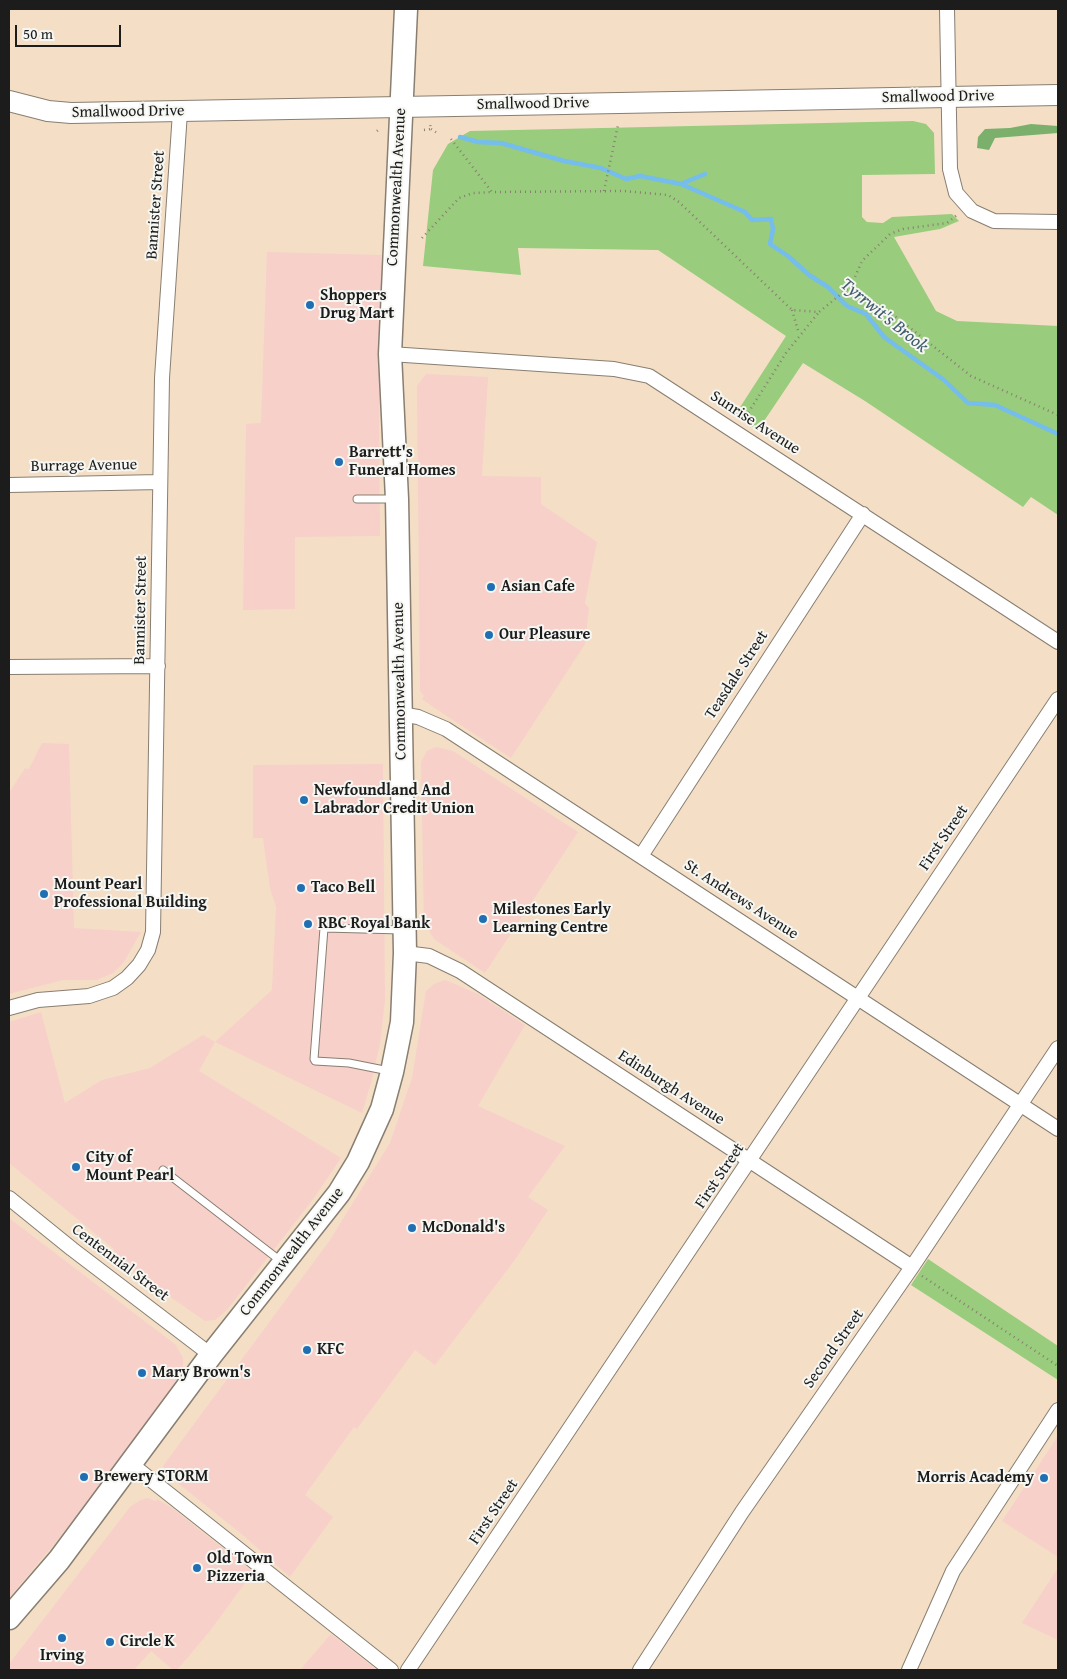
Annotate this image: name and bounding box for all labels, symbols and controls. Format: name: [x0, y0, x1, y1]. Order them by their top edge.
scale bar: [18, 15, 124, 47]
text: 50 m: [23, 23, 53, 44]
street label: Smallwood Drive: [881, 86, 995, 108]
street label: Smallwood Drive: [476, 93, 590, 115]
street label: Smallwood Drive: [71, 101, 185, 123]
street label: Commonwealth Avenue: [383, 108, 411, 266]
street label: Bannister Street: [143, 150, 169, 260]
water label: Tyrrwit's Brook: [836, 274, 932, 358]
place label: Shoppers Drug Mart: [320, 286, 394, 324]
marker: Shoppers Drug Mart: [304, 299, 316, 311]
street label: Sunrise Avenue: [707, 387, 803, 459]
place label: Barrett's Funeral Homes: [349, 443, 456, 481]
street label: Burrage Avenue: [31, 455, 137, 477]
marker: Barrett's Funeral Homes: [333, 456, 345, 468]
street label: Bannister Street: [130, 555, 152, 665]
place label: Asian Cafe: [501, 577, 575, 597]
marker: Asian Cafe: [485, 581, 497, 593]
street label: Commonwealth Avenue: [389, 602, 411, 760]
place label: Our Pleasure: [499, 625, 590, 645]
street label: Teasdale Street: [701, 627, 773, 723]
marker: Our Pleasure: [483, 629, 495, 641]
place label: Newfoundland And Labrador Credit Union: [314, 781, 474, 819]
marker: Newfoundland And Labrador Credit Union: [298, 794, 310, 806]
street label: First Street: [915, 802, 973, 874]
street label: St. Andrews Avenue: [680, 856, 802, 944]
place label: Mount Pearl Professional Building: [54, 875, 207, 913]
place label: Taco Bell: [311, 878, 375, 898]
marker: Taco Bell: [295, 882, 307, 894]
marker: Mount Pearl Professional Building: [38, 888, 50, 900]
place label: Milestones Early Learning Centre: [493, 900, 611, 938]
marker: Milestones Early Learning Centre: [477, 913, 489, 925]
place label: RBC Royal Bank: [318, 914, 430, 934]
marker: RBC Royal Bank: [302, 918, 314, 930]
street label: Edinburgh Avenue: [614, 1046, 728, 1130]
street label: First Street: [691, 1140, 749, 1212]
place label: City of Mount Pearl: [86, 1148, 174, 1186]
marker: City of Mount Pearl: [70, 1161, 82, 1173]
street label: Commonwealth Avenue: [236, 1184, 348, 1320]
place label: McDonald's: [422, 1218, 505, 1238]
street label: Centennial Street: [68, 1220, 172, 1306]
marker: McDonald's: [406, 1222, 418, 1234]
street label: Second Street: [800, 1306, 868, 1392]
place label: KFC: [317, 1340, 344, 1360]
marker: KFC: [301, 1344, 313, 1356]
place label: Mary Brown's: [152, 1363, 251, 1383]
marker: Mary Brown's: [136, 1367, 148, 1379]
place label: Brewery STORM: [94, 1467, 209, 1487]
place label: Morris Academy: [917, 1468, 1034, 1488]
marker: Brewery STORM: [78, 1471, 90, 1483]
marker: Morris Academy: [1038, 1472, 1050, 1484]
street label: First Street: [465, 1476, 523, 1548]
place label: Old Town Pizzeria: [207, 1549, 273, 1587]
marker: Old Town Pizzeria: [191, 1562, 203, 1574]
marker: Irving: [56, 1632, 68, 1644]
place label: Circle K: [120, 1632, 175, 1652]
marker: Circle K: [104, 1636, 116, 1648]
place label: Irving: [40, 1646, 84, 1666]

